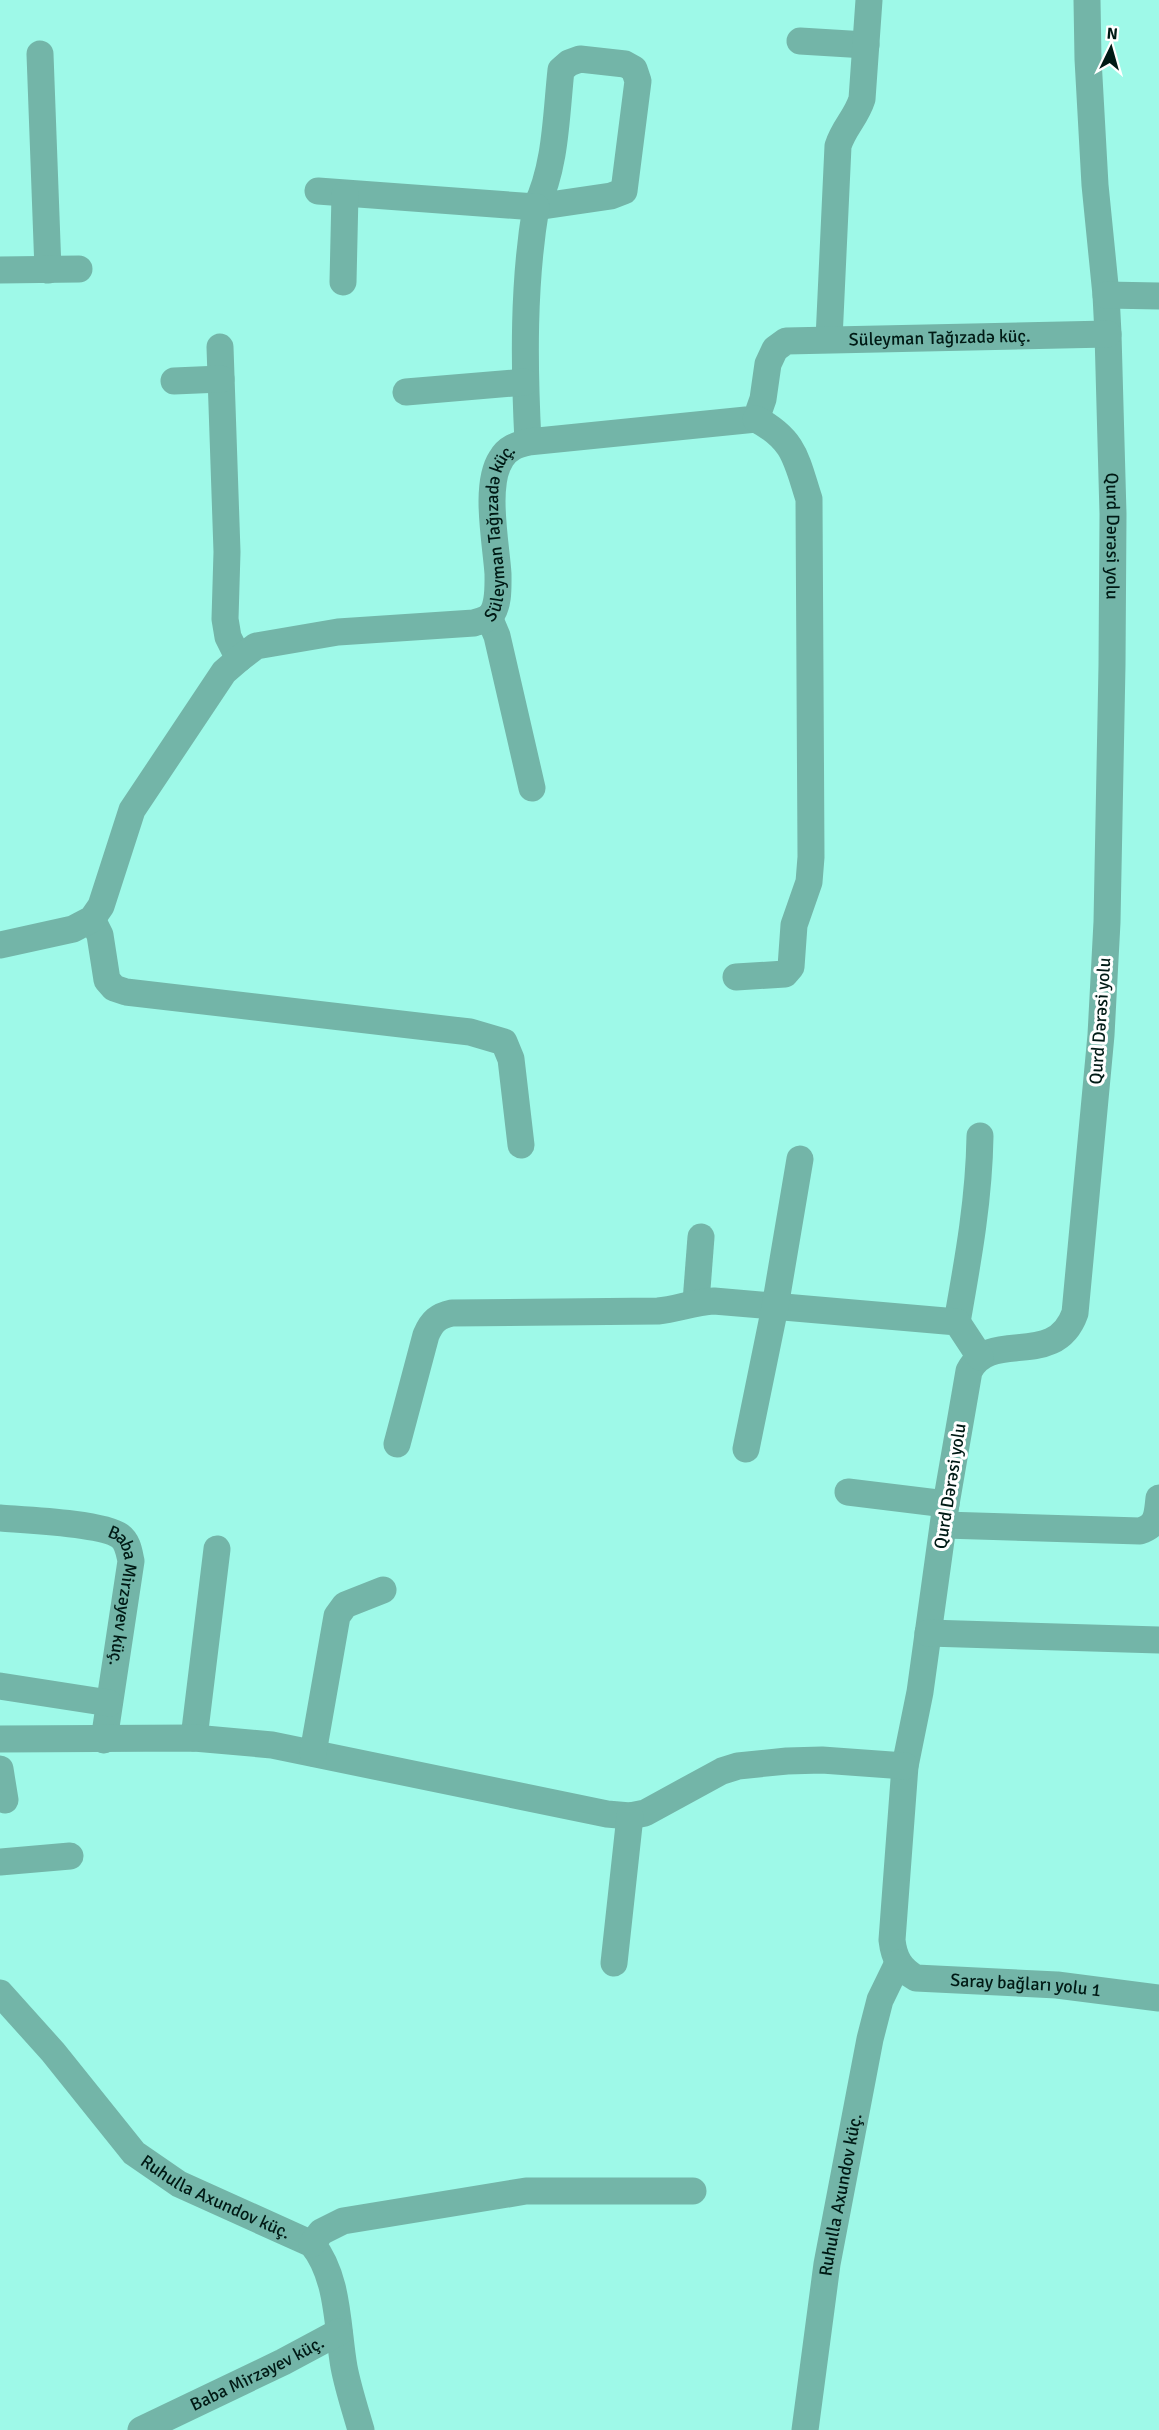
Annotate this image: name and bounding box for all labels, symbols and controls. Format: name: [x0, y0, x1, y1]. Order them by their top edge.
north arrow: [1081, 18, 1141, 78]
text: N: [1106, 24, 1119, 45]
street label: Süleyman Tağızadə küç.: [848, 325, 1031, 351]
street label: Süleyman Tağızadə küç.: [479, 438, 519, 626]
street label: Qurd Dərəsi yolu: [1101, 472, 1124, 600]
street label: Qurd Dərəsi yolu: [1085, 957, 1115, 1085]
street label: Qurd Dərəsi yolu: [929, 1422, 971, 1550]
street label: Baba Mirzəyev küç.: [104, 1521, 142, 1668]
street label: Saray bağları yolu 1: [950, 1969, 1103, 2002]
street label: Ruhulla Axundov küç.: [815, 2112, 867, 2277]
street label: Ruhulla Axundov küç.: [137, 2150, 294, 2244]
street label: Baba Mirzəyev küç.: [186, 2331, 328, 2416]

